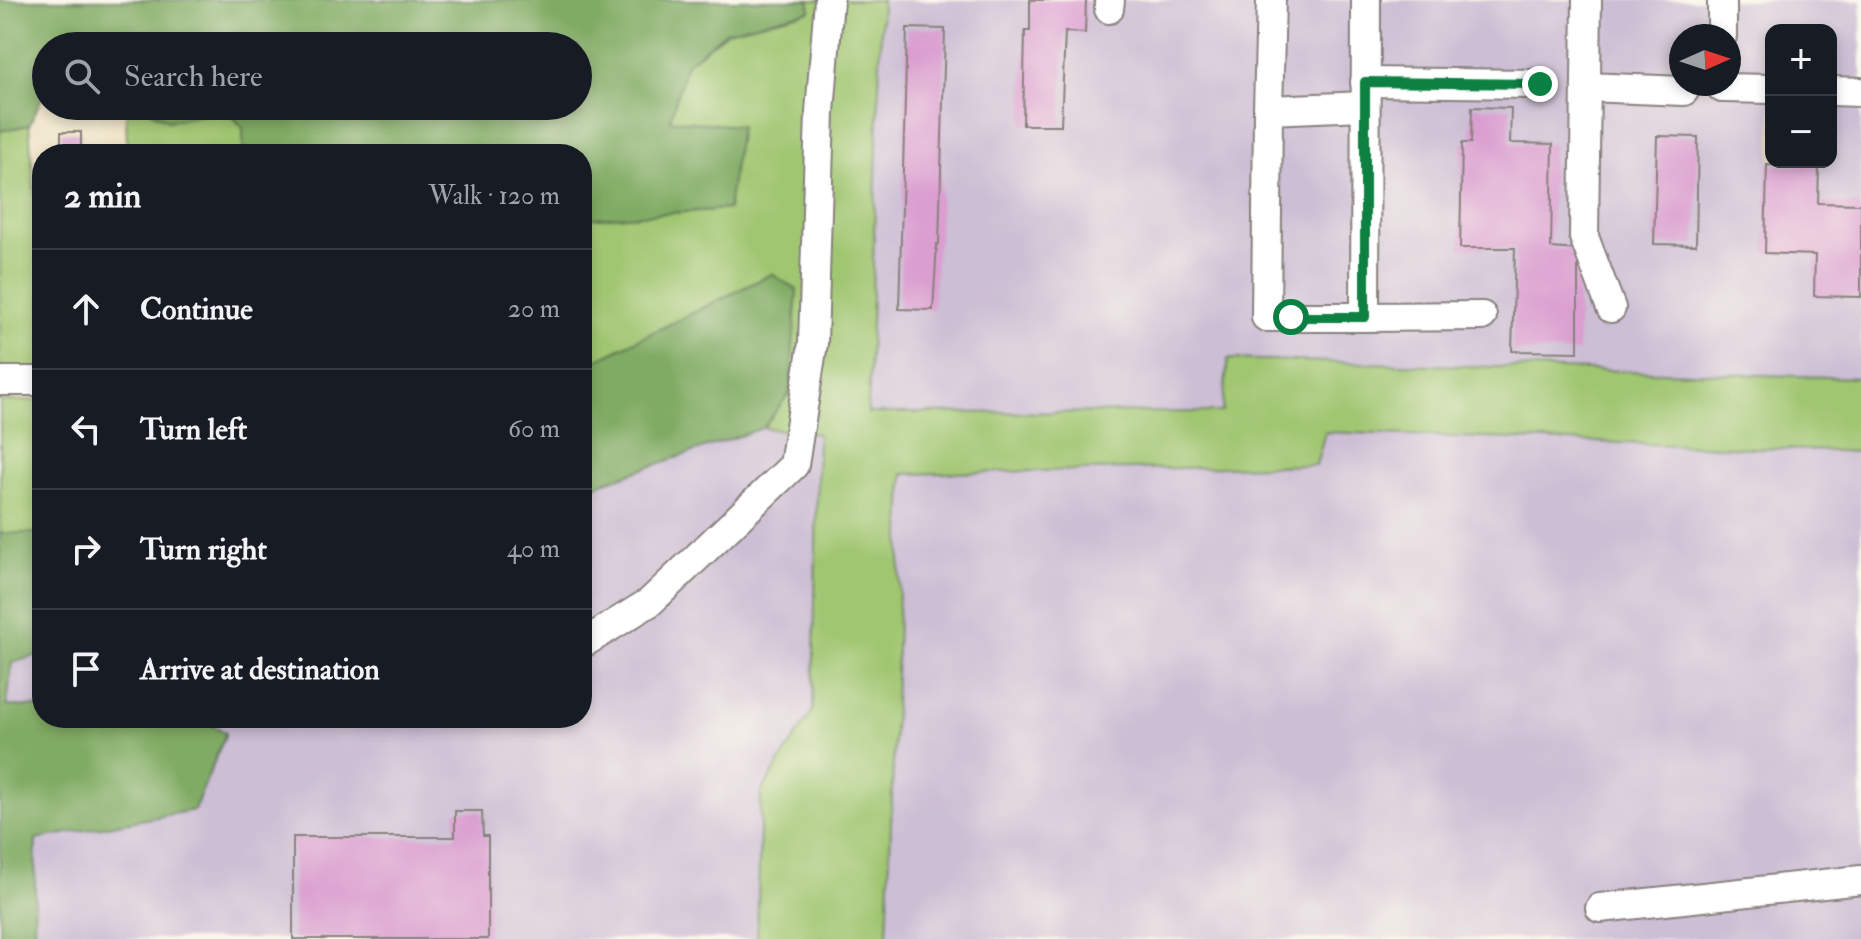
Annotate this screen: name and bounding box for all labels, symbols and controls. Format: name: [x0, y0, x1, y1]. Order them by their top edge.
north arrow: [1669, 24, 1741, 96]
map controls: [1765, 24, 1837, 168]
button: +: [1765, 24, 1837, 96]
search box: [32, 32, 592, 120]
icon: search: [60, 54, 104, 98]
text: Search here: [124, 58, 263, 95]
route end: [1522, 66, 1558, 102]
button: −: [1765, 96, 1837, 168]
text: 2 min: [64, 175, 141, 218]
text: Walk · 120 m: [429, 180, 560, 212]
icon: ahead: [64, 287, 108, 331]
text: Continue: [140, 291, 253, 328]
text: 20 m: [508, 293, 560, 325]
route start: [1273, 299, 1309, 335]
icon: left: [64, 407, 108, 451]
text: Turn left: [140, 411, 247, 448]
text: 60 m: [508, 413, 560, 445]
icon: right: [64, 527, 108, 571]
text: Turn right: [140, 531, 267, 568]
text: 40 m: [507, 533, 560, 565]
icon: arrive: [64, 647, 108, 691]
text: Arrive at destination: [140, 651, 380, 688]

